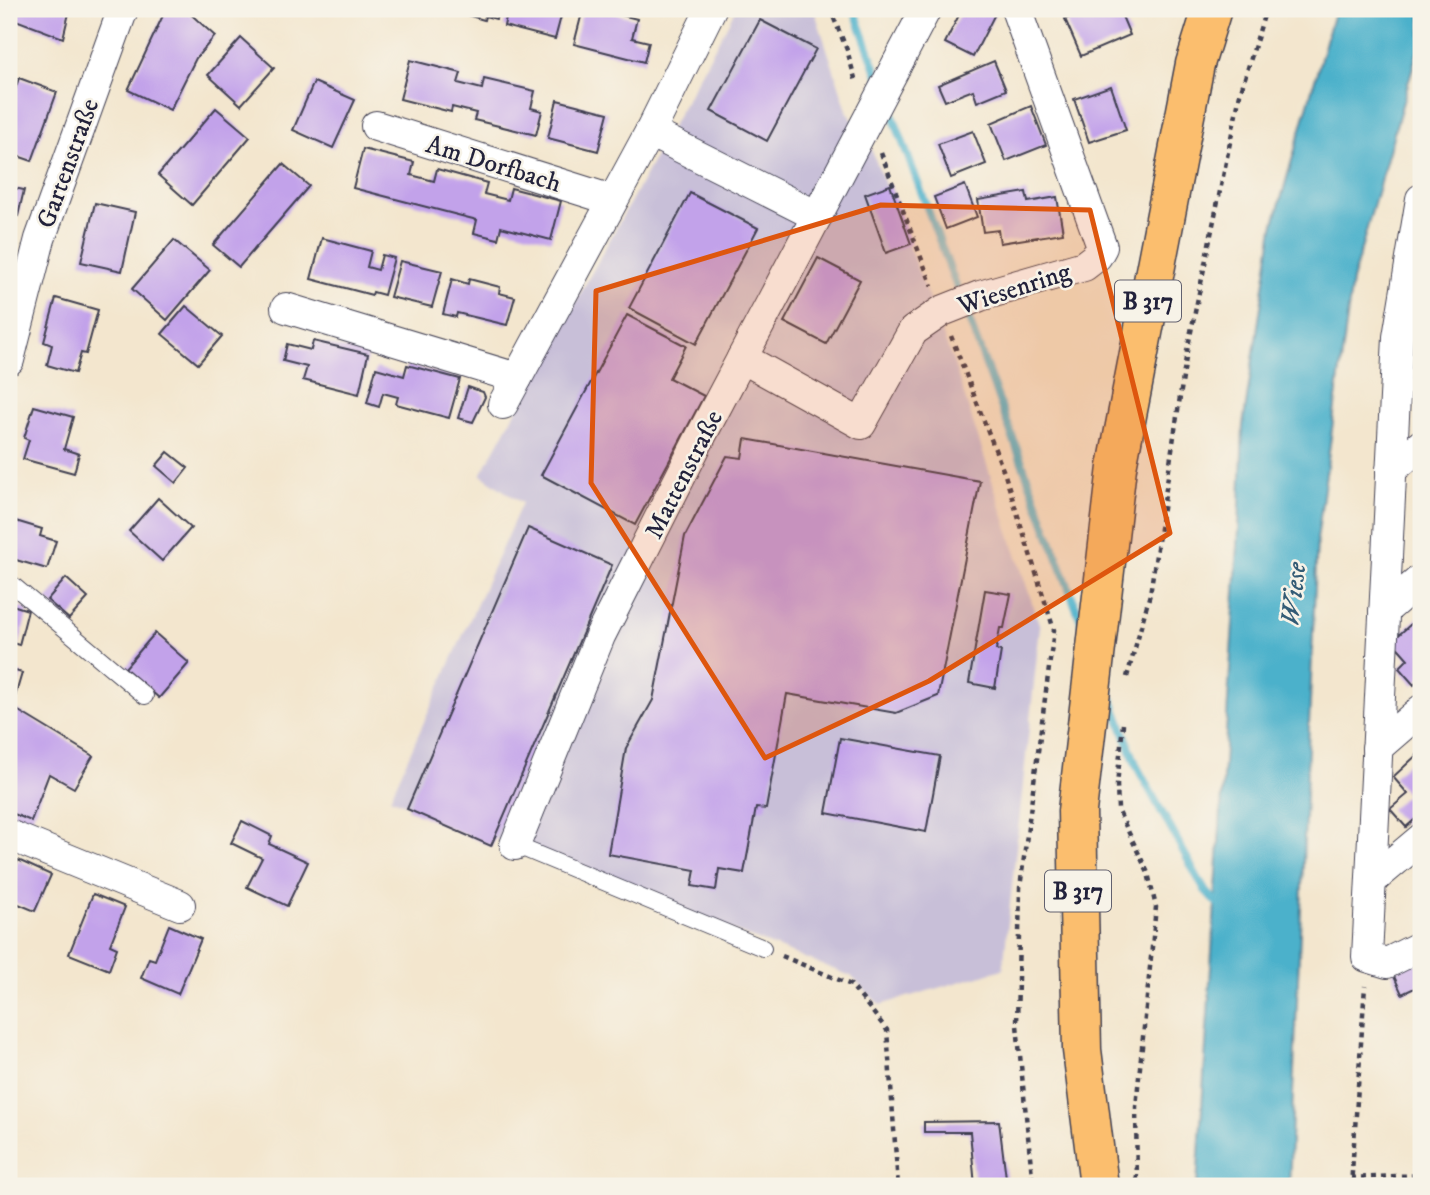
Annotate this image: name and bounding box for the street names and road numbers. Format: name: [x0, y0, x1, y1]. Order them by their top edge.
street label: Gartenstraße: [30, 94, 107, 233]
street label: Am Dorfbach: [422, 128, 565, 201]
street label: Wiesenring: [953, 256, 1075, 323]
road number: B 317: [1115, 280, 1181, 322]
street label: Mattenstraße: [638, 405, 731, 545]
road number: B 317: [1045, 870, 1111, 912]

